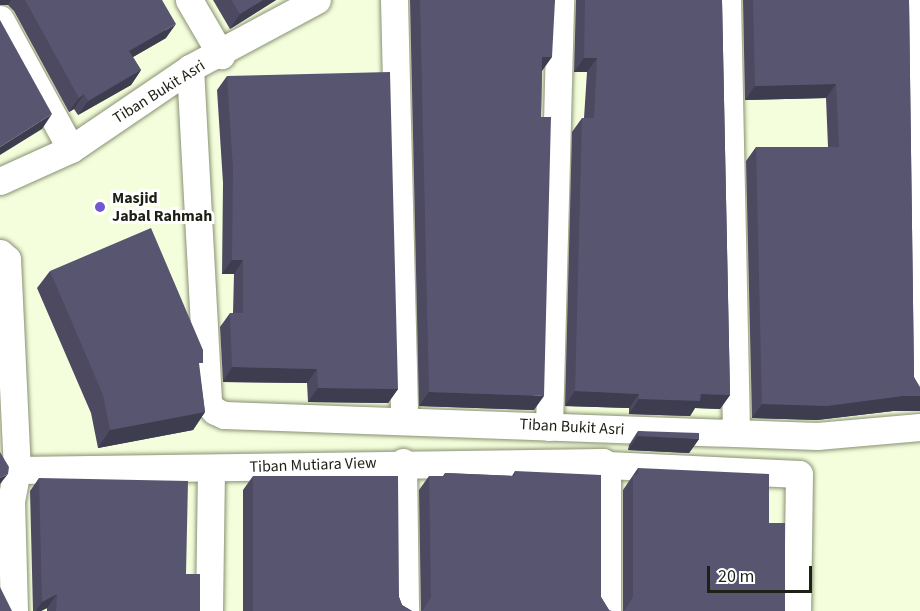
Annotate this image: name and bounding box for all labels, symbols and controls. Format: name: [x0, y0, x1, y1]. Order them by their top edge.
street label: Tiban Bukit Asri: [109, 56, 209, 128]
place label: Masjid Jabal Rahmah: [112, 188, 212, 226]
marker: Masjid Jabal Rahmah: [93, 200, 107, 214]
street label: Tiban Bukit Asri: [519, 415, 625, 439]
street label: Tiban Mutiara View: [249, 453, 377, 477]
scale bar: [710, 554, 815, 592]
text: 20 m: [718, 564, 754, 589]

